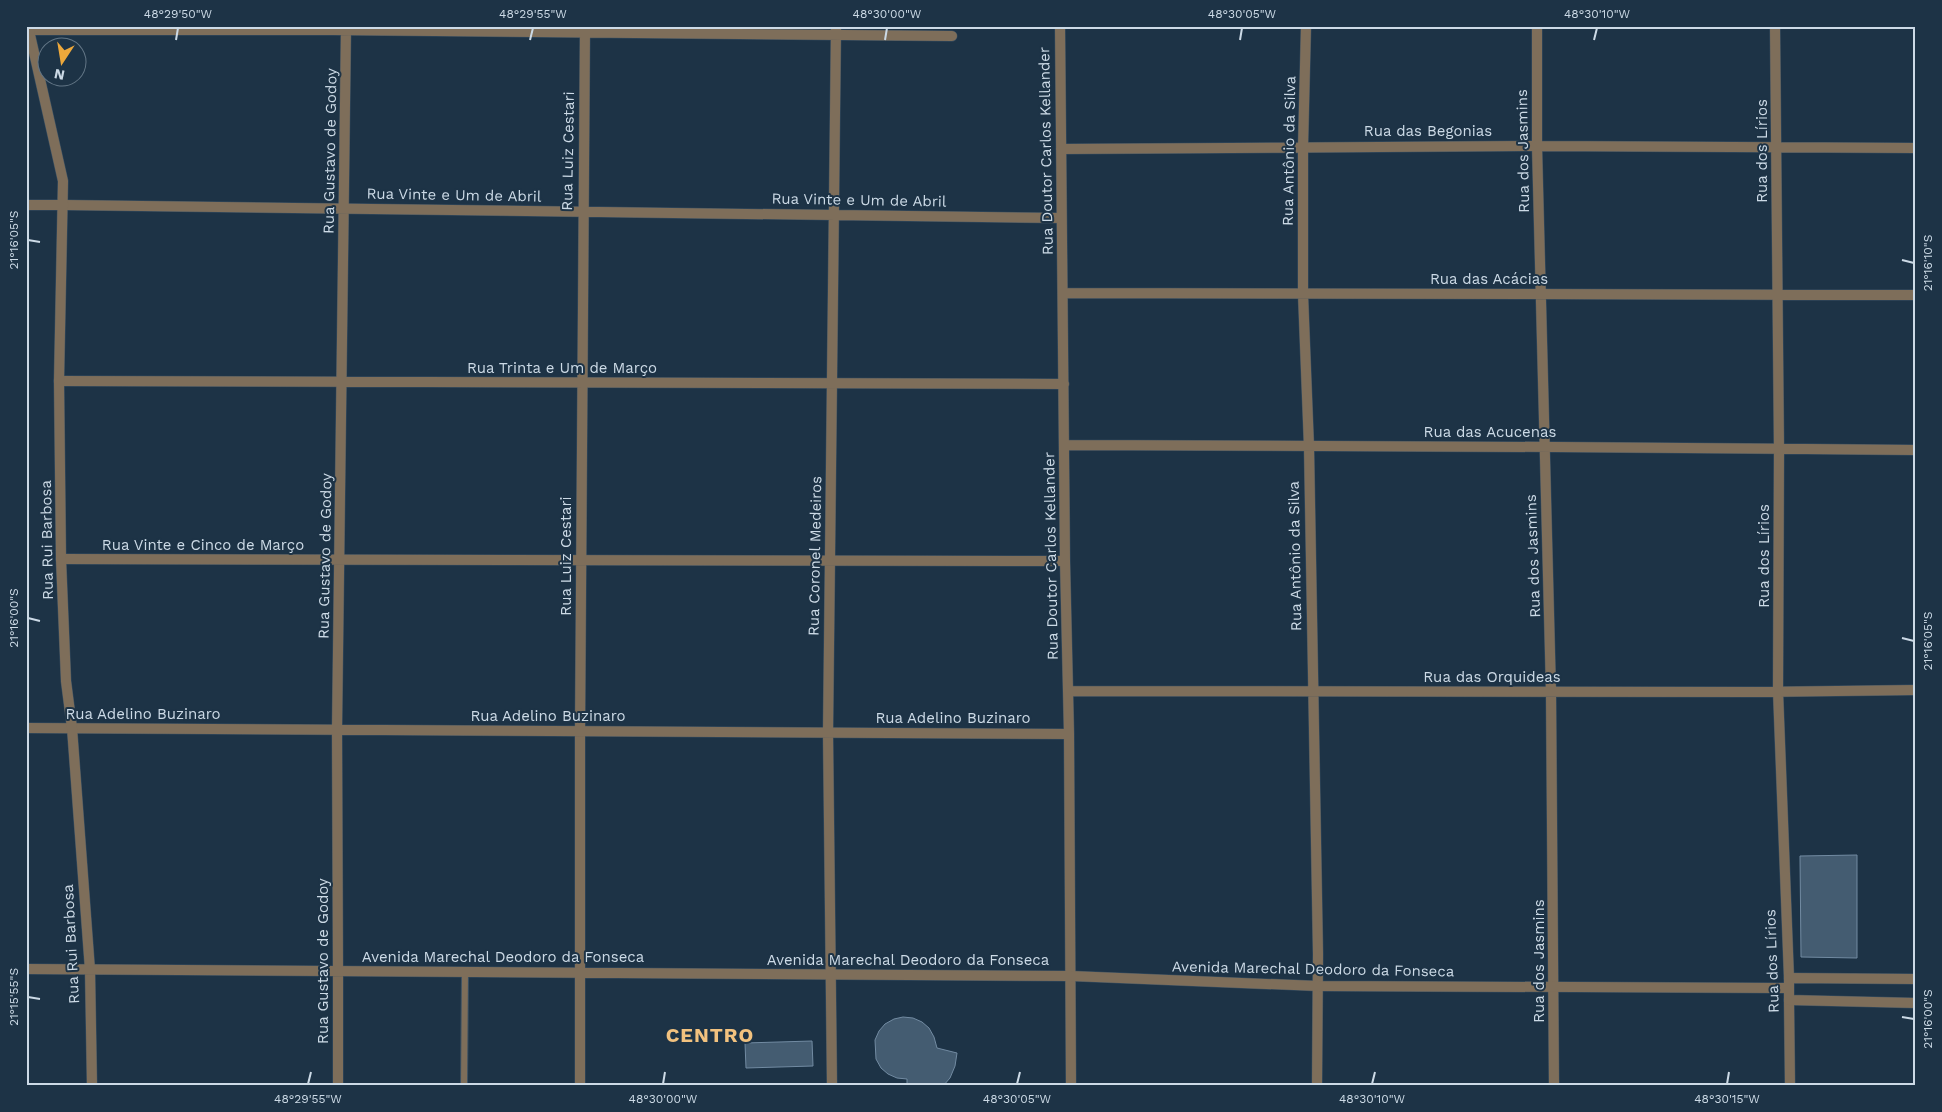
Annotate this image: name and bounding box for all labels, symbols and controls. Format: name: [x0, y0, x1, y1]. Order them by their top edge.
text: 48°29'50"W: [144, 7, 213, 21]
text: 48°29'55"W: [499, 7, 567, 21]
text: 48°30'00"W: [853, 7, 922, 21]
text: 48°30'05"W: [1208, 7, 1277, 21]
text: 48°30'10"W: [1564, 7, 1630, 21]
north arrow: [38, 38, 88, 88]
street label: Rua Doutor Carlos Kellander: [1035, 47, 1057, 255]
text: N: [53, 66, 66, 84]
street label: Rua Gustavo de Godoy: [320, 68, 340, 234]
street label: Rua Antônio da Silva: [1279, 75, 1299, 226]
street label: Rua dos Jasmins: [1513, 89, 1533, 213]
street label: Rua Luiz Cestari: [558, 91, 578, 211]
street label: Rua dos Lírios: [1753, 99, 1771, 203]
street label: Rua das Begonias: [1364, 122, 1492, 140]
street label: Rua Vinte e Um de Abril: [366, 184, 542, 206]
street label: Rua Vinte e Um de Abril: [771, 189, 947, 211]
text: 21°16'05"S: [7, 211, 21, 269]
text: 21°16'10"S: [1921, 235, 1935, 291]
street label: Rua das Acácias: [1430, 270, 1548, 288]
street label: Rua Trinta e Um de Março: [467, 359, 657, 377]
street label: Rua das Acucenas: [1424, 423, 1556, 441]
street label: Rua Doutor Carlos Kellander: [1040, 452, 1062, 660]
street label: Rua Gustavo de Godoy: [315, 473, 335, 639]
street label: Rua Coronel Medeiros: [805, 476, 825, 636]
street label: Rua Rui Barbosa: [37, 479, 57, 600]
street label: Rua Antônio da Silva: [1285, 480, 1305, 631]
street label: Rua dos Jasmins: [1522, 494, 1544, 618]
street label: Rua Luiz Cestari: [557, 496, 575, 616]
street label: Rua dos Lírios: [1755, 504, 1773, 608]
street label: Rua Vinte e Cinco de Março: [102, 536, 304, 554]
text: 21°16'00"S: [7, 588, 21, 648]
text: 21°16'05"S: [1921, 612, 1935, 670]
street label: Rua das Orquideas: [1423, 668, 1561, 686]
street label: Rua Adelino Buzinaro: [65, 705, 221, 723]
street label: Rua Adelino Buzinaro: [470, 707, 626, 725]
street label: Rua Adelino Buzinaro: [875, 709, 1031, 727]
street label: Rua Gustavo de Godoy: [314, 878, 332, 1044]
street label: Rua Rui Barbosa: [59, 883, 83, 1004]
street label: Rua dos Jasmins: [1530, 899, 1548, 1023]
street label: Rua dos Lírios: [1761, 909, 1783, 1013]
street label: Avenida Marechal Deodoro da Fonseca: [362, 948, 645, 966]
street label: Avenida Marechal Deodoro da Fonseca: [767, 951, 1050, 969]
street label: Avenida Marechal Deodoro da Fonseca: [1172, 958, 1455, 980]
text: 21°15'55"S: [7, 968, 21, 1026]
text: 21°16'00"S: [1921, 989, 1935, 1049]
district label: CENTRO: [666, 1023, 754, 1047]
text: 48°29'55"W: [274, 1092, 342, 1106]
text: 48°30'00"W: [629, 1092, 698, 1106]
text: 48°30'05"W: [983, 1092, 1052, 1106]
text: 48°30'10"W: [1339, 1092, 1405, 1106]
text: 48°30'15"W: [1694, 1092, 1760, 1106]

